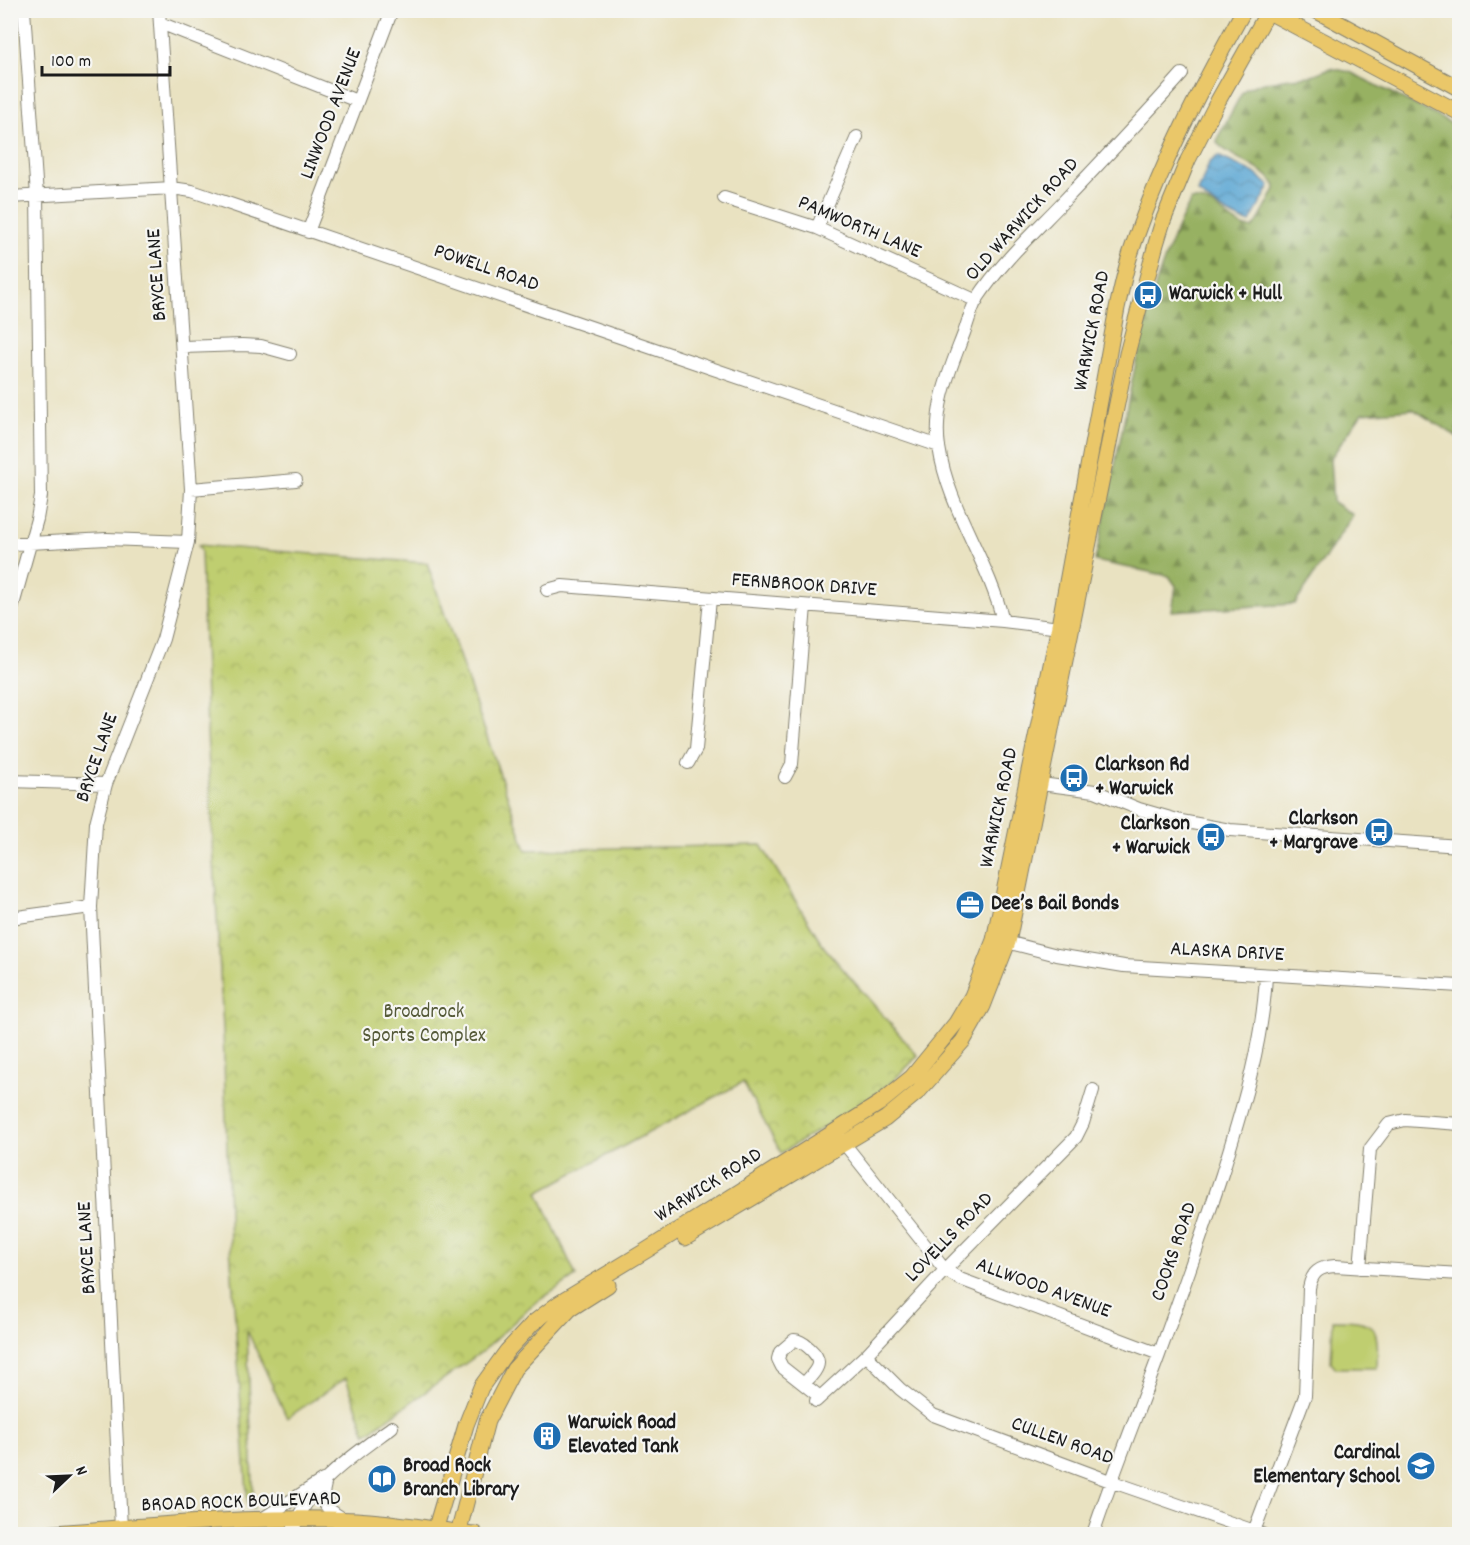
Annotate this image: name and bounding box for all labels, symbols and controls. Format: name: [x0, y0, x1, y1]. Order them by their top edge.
scale bar: [42, 39, 170, 77]
street label: LINWOOD AVENUE: [293, 44, 371, 184]
text: 100 m: [51, 50, 91, 75]
street label: OLD WARWICK ROAD: [959, 151, 1087, 289]
street label: PAMWORTH LANE: [793, 188, 926, 268]
street label: BRYCE LANE: [140, 227, 176, 322]
street label: POWELL ROAD: [429, 237, 543, 301]
street label: WARWICK ROAD: [1067, 268, 1119, 394]
bus stop icon: Warwick + Hull: [1132, 279, 1164, 311]
place label: Warwick + Hull: [1169, 280, 1283, 310]
street label: FERNBROOK DRIVE: [730, 566, 878, 606]
street label: BRYCE LANE: [69, 709, 127, 807]
street label: WARWICK ROAD: [973, 745, 1027, 871]
place label: Clarkson Rd + Warwick: [1095, 751, 1190, 805]
bus stop icon: Clarkson Rd + Warwick: [1058, 762, 1090, 794]
place label: Clarkson + Margrave: [1269, 805, 1358, 859]
place label: Clarkson + Warwick: [1112, 810, 1190, 864]
bus stop icon: Clarkson + Margrave: [1363, 816, 1395, 848]
bus stop icon: Clarkson + Warwick: [1195, 821, 1227, 853]
office icon: Dee’s Bail Bonds: [954, 889, 986, 921]
place label: Dee’s Bail Bonds: [991, 890, 1119, 920]
street label: ALASKA DRIVE: [1169, 935, 1285, 971]
park label: Broadrock Sports Complex: [362, 998, 486, 1052]
street label: WARWICK ROAD: [649, 1141, 769, 1231]
street label: LOVELLS ROAD: [899, 1186, 1001, 1290]
street label: COOKS ROAD: [1144, 1198, 1206, 1306]
street label: BRYCE LANE: [71, 1201, 105, 1295]
street label: ALLWOOD AVENUE: [971, 1251, 1115, 1327]
place label: Warwick Road Elevated Tank: [568, 1409, 679, 1463]
street label: CULLEN ROAD: [1007, 1410, 1118, 1474]
building icon: Warwick Road Elevated Tank: [531, 1420, 563, 1452]
place label: Cardinal Elementary School: [1253, 1439, 1401, 1493]
north arrow: [39, 1446, 99, 1506]
school or university icon: Cardinal Elementary School: [1405, 1450, 1437, 1482]
place label: Broad Rock Branch Library: [403, 1452, 520, 1506]
text: N: [68, 1463, 93, 1479]
library icon: Broad Rock Branch Library: [366, 1463, 398, 1495]
street label: BROAD ROCK BOULEVARD: [141, 1485, 341, 1521]

